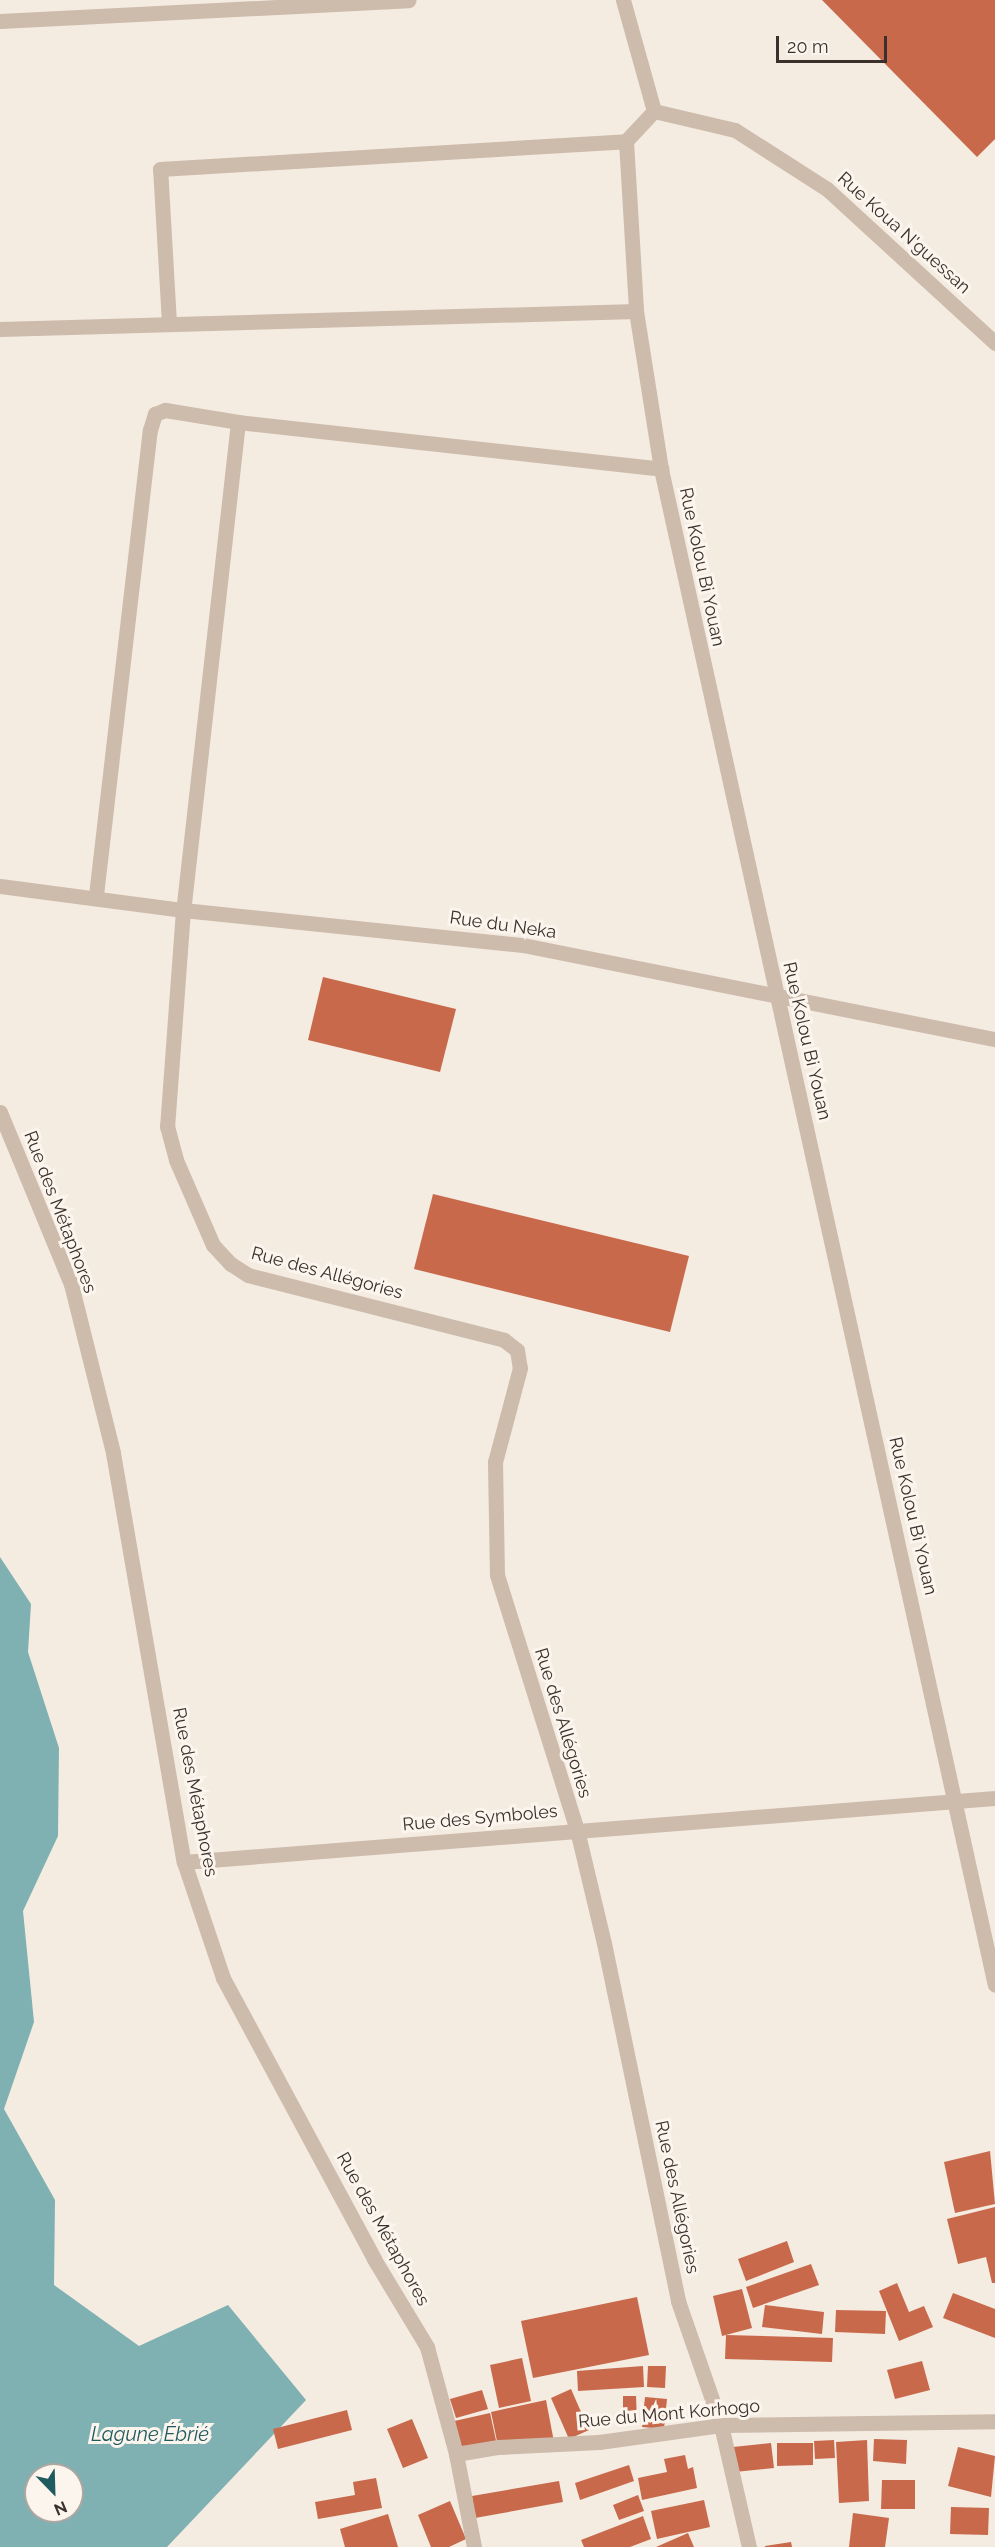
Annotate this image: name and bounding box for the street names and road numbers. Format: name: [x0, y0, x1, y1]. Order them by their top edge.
street label: Rue Koua N'guessan: [833, 168, 975, 298]
street label: Rue Kolou Bi Youan: [675, 485, 729, 649]
street label: Rue du Neka: [448, 907, 558, 943]
street label: Rue Kolou Bi Youan: [778, 959, 836, 1123]
street label: Rue des Métaphores: [19, 1128, 101, 1296]
street label: Rue des Allégories: [249, 1242, 405, 1304]
street label: Rue Kolou Bi Youan: [884, 1434, 942, 1598]
street label: Rue des Allégories: [530, 1645, 596, 1801]
street label: Rue des Métaphores: [168, 1705, 222, 1879]
street label: Rue des Symboles: [402, 1800, 558, 1836]
street label: Rue des Allégories: [650, 2118, 704, 2276]
street label: Rue des Métaphores: [332, 2149, 434, 2309]
street label: Rue du Mont Korhogo: [577, 2395, 761, 2433]

